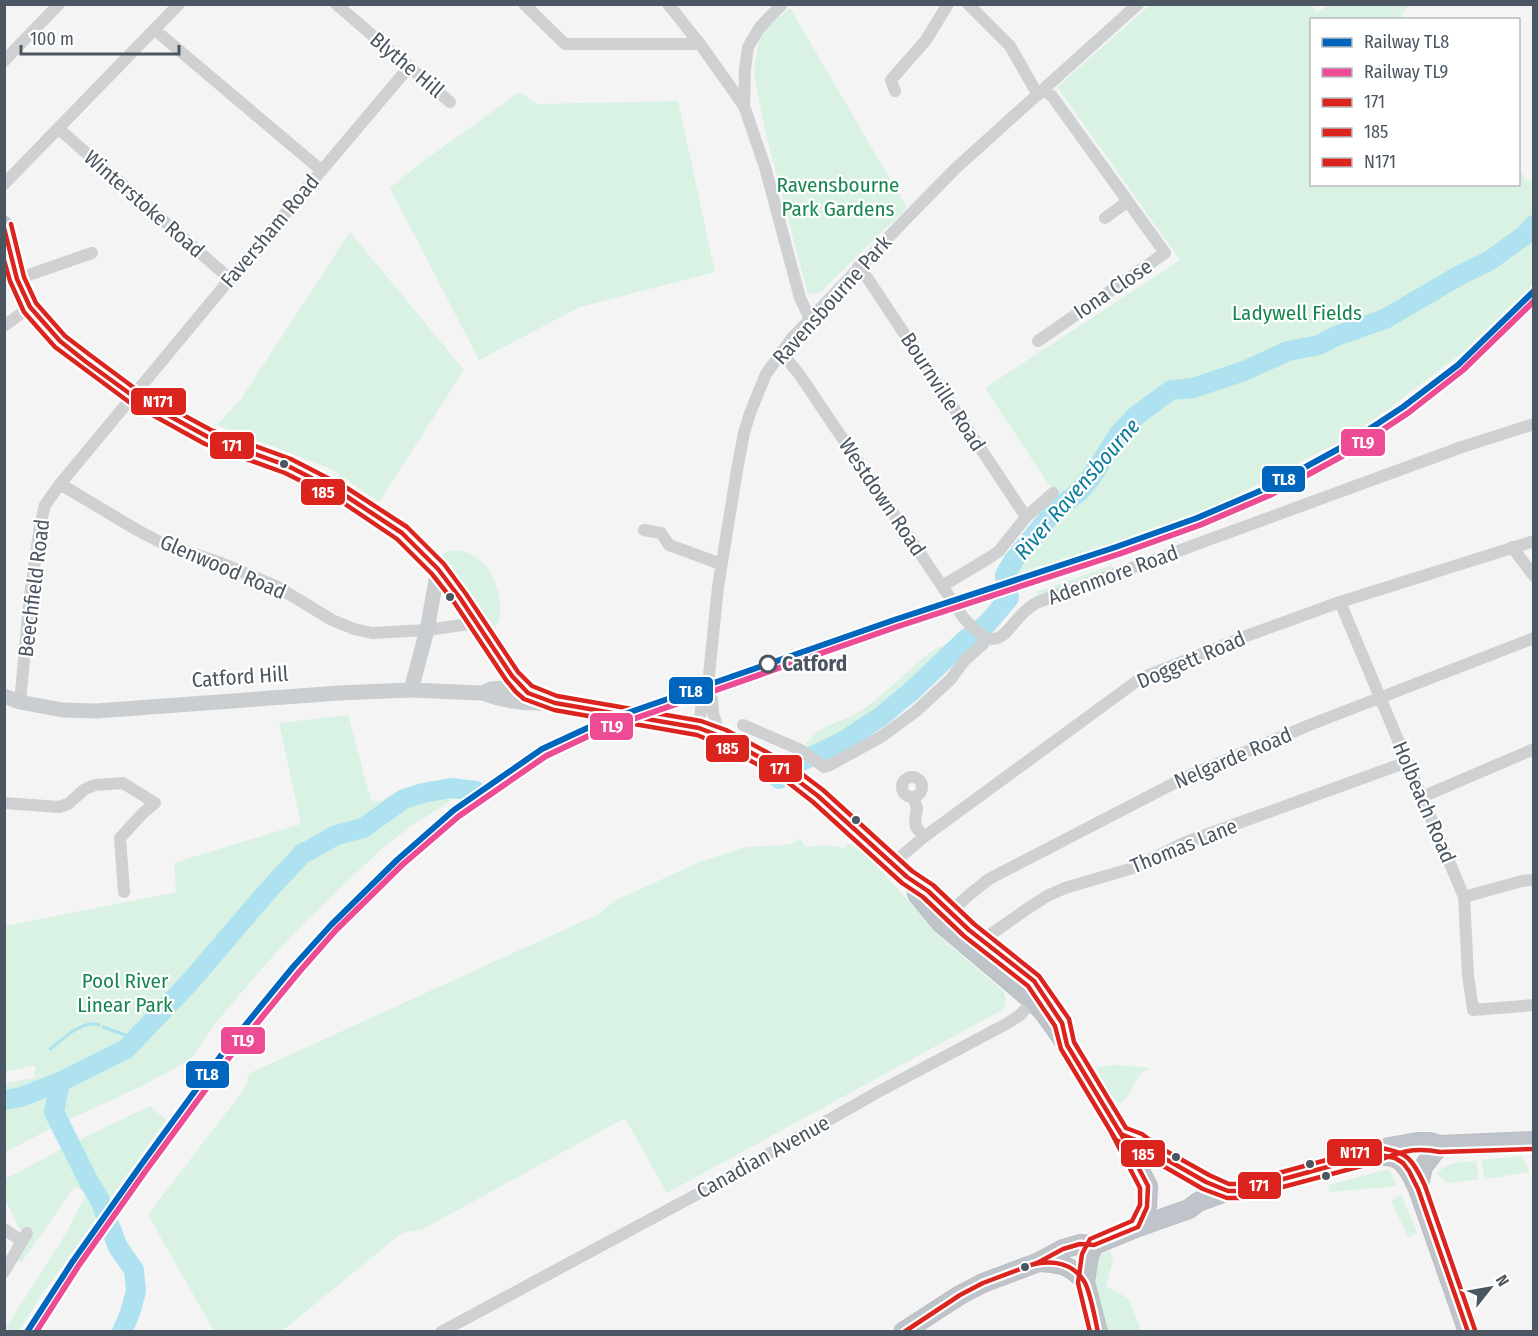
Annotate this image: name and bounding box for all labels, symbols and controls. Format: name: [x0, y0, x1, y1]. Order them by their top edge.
scale bar: [21, 18, 178, 56]
legend: [1310, 18, 1520, 186]
street label: Blythe Hill: [365, 27, 450, 104]
text: 100 m: [30, 28, 74, 50]
text: Railway TL8: [1364, 31, 1449, 53]
text: Railway TL9: [1364, 61, 1448, 83]
text: 171: [1364, 91, 1385, 113]
text: 185: [1364, 121, 1388, 143]
street label: Winterstoke Road: [78, 145, 210, 263]
text: N171: [1364, 151, 1396, 173]
street label: Faversham Road: [215, 169, 325, 293]
park label: Ravensbourne Park Gardens: [777, 172, 899, 222]
street label: Ravensbourne Park: [767, 230, 897, 370]
street label: Iona Close: [1069, 253, 1157, 325]
park label: Ladywell Fields: [1232, 300, 1362, 326]
street label: Bournville Road: [895, 328, 991, 456]
line badge: N171: [130, 387, 187, 416]
text: N171: [143, 392, 173, 411]
water label: River Ravensbourne: [1008, 413, 1146, 565]
line badge: TL9: [1340, 428, 1386, 457]
line badge: 171: [209, 431, 255, 460]
street label: Westdown Road: [833, 433, 931, 561]
text: TL9: [1352, 433, 1374, 452]
text: 171: [222, 436, 242, 455]
unlabelled marker: [278, 458, 290, 470]
line badge: TL8: [1261, 465, 1306, 493]
text: TL8: [1272, 470, 1296, 489]
line badge: 185: [300, 478, 346, 506]
text: 185: [311, 483, 335, 502]
street label: Beechfield Road: [13, 518, 55, 658]
street label: Glenwood Road: [156, 529, 290, 605]
street label: Adenmore Road: [1044, 539, 1182, 611]
unlabelled marker: [444, 591, 456, 603]
street label: Doggett Road: [1133, 626, 1249, 694]
place label: Catford: [782, 651, 847, 677]
marker: Catford: [759, 655, 777, 673]
street label: Catford Hill: [191, 661, 290, 693]
line badge: TL8: [668, 676, 714, 705]
text: TL8: [679, 682, 703, 701]
line badge: TL9: [589, 712, 634, 741]
text: TL9: [601, 717, 623, 736]
street label: Nelgarde Road: [1170, 722, 1296, 794]
line badge: 185: [705, 734, 750, 763]
street label: Holbeach Road: [1387, 737, 1461, 867]
text: 185: [715, 739, 739, 758]
line badge: 171: [758, 754, 803, 783]
text: 171: [770, 759, 790, 778]
street label: Thomas Lane: [1127, 813, 1241, 879]
unlabelled marker: [850, 814, 862, 826]
park label: Pool River Linear Park: [77, 968, 173, 1018]
line badge: TL9: [220, 1026, 266, 1055]
text: TL9: [232, 1031, 254, 1050]
line badge: TL8: [185, 1060, 230, 1089]
text: TL8: [195, 1065, 219, 1084]
street label: Canadian Avenue: [692, 1110, 834, 1204]
line badge: N171: [1326, 1138, 1383, 1167]
line badge: 185: [1120, 1139, 1166, 1168]
text: N171: [1340, 1143, 1370, 1162]
text: 185: [1131, 1145, 1155, 1164]
unlabelled marker: [1170, 1151, 1182, 1163]
unlabelled marker: [1304, 1158, 1316, 1170]
unlabelled marker: [1320, 1170, 1332, 1182]
line badge: 171: [1237, 1171, 1282, 1200]
text: 171: [1249, 1176, 1269, 1195]
north arrow: [1460, 1258, 1520, 1318]
unlabelled marker: [1019, 1261, 1031, 1273]
text: N: [1492, 1272, 1513, 1290]

